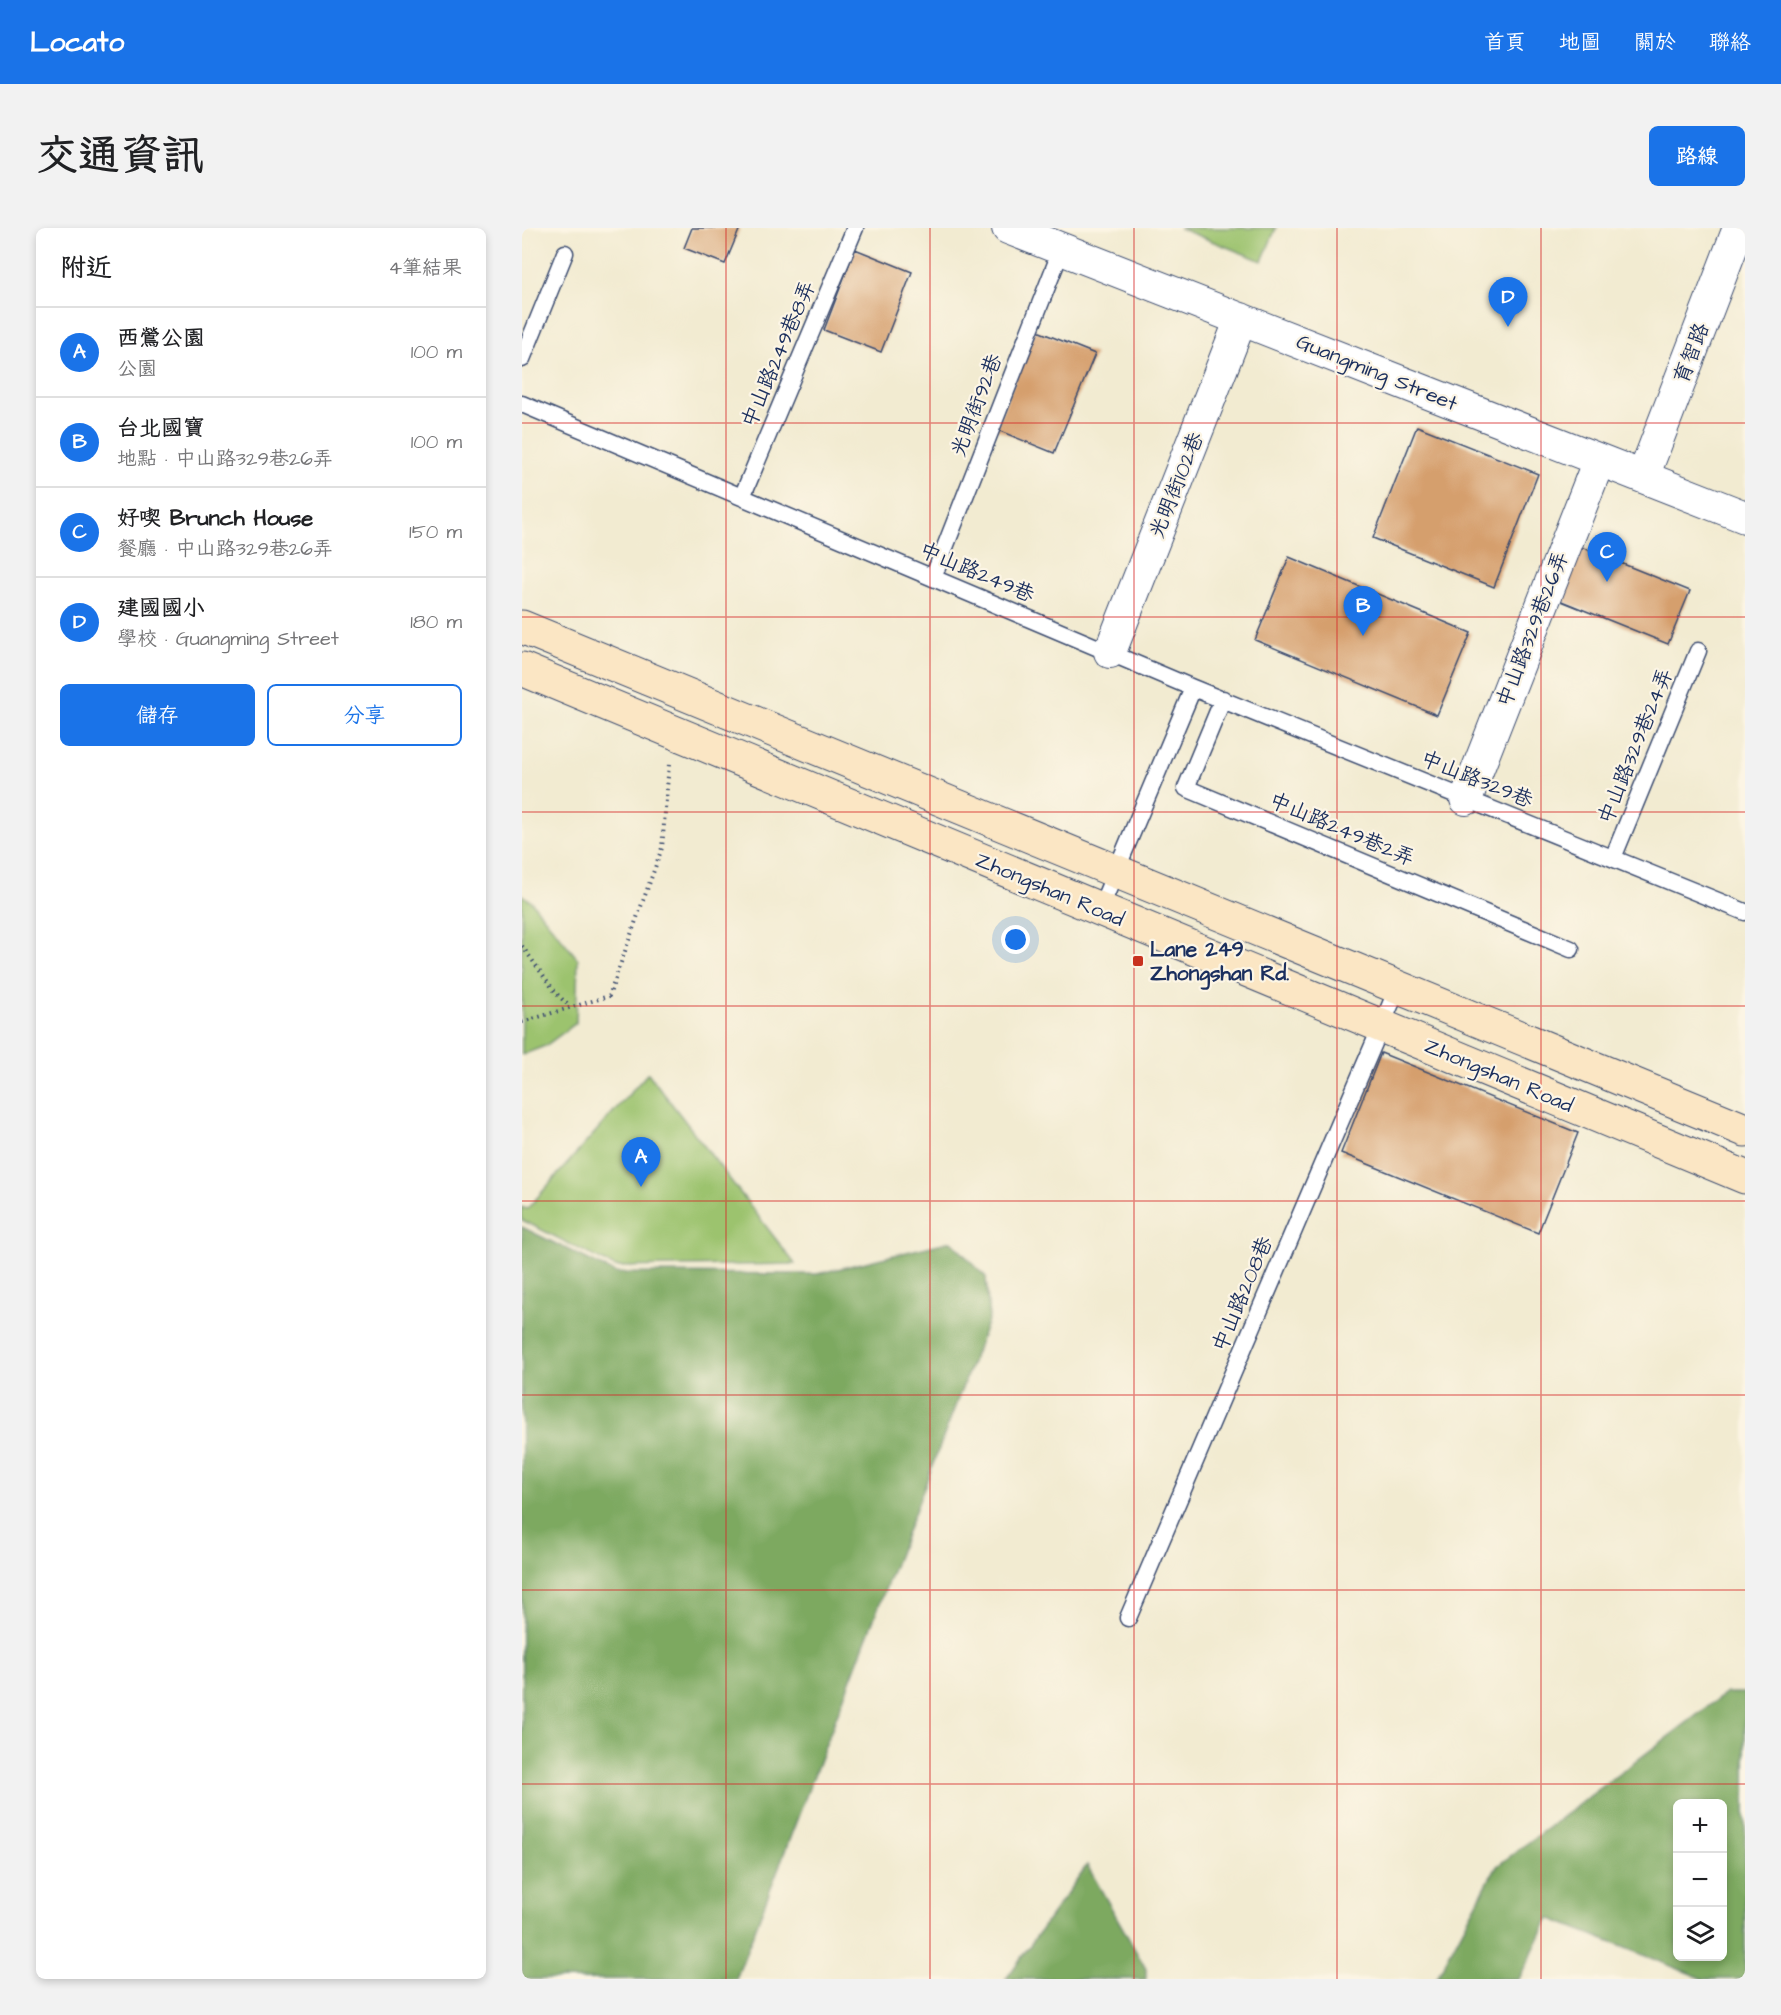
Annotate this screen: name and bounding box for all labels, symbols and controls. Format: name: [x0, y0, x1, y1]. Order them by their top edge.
text: Locato: [30, 23, 124, 62]
text: 首頁: [1484, 28, 1526, 57]
text: 地圖: [1559, 28, 1601, 57]
text: 關於: [1634, 28, 1676, 57]
text: 聯絡: [1709, 28, 1751, 57]
button: 路線: [1649, 126, 1745, 186]
text: 交通資訊: [36, 128, 204, 186]
text: 附近: [60, 250, 112, 286]
text: 4筆結果: [388, 254, 462, 282]
street label: 中山路249巷8弄: [734, 276, 822, 432]
pin: D: [1488, 278, 1528, 327]
street label: 育智路: [1667, 319, 1716, 388]
text: 西鶯公園: [117, 323, 205, 354]
street label: Guangming Street: [1291, 327, 1462, 420]
text: A: [73, 338, 86, 366]
text: 100 m: [411, 338, 462, 366]
street label: 光明街92巷: [944, 350, 1009, 461]
text: 公園: [117, 355, 157, 383]
text: 台北國寶: [117, 413, 205, 444]
text: B: [72, 428, 87, 456]
text: 100 m: [411, 428, 462, 456]
street label: 光明街102巷: [1142, 428, 1211, 543]
text: 地點 · 中山路329巷26弄: [117, 445, 333, 473]
text: 好喫 Brunch House: [117, 503, 313, 534]
text: C: [72, 518, 87, 546]
text: 150 m: [409, 518, 462, 546]
pin: C: [1588, 532, 1626, 582]
text: 餐廳 · 中山路329巷26弄: [117, 535, 333, 563]
street label: 中山路249巷: [915, 535, 1039, 610]
street label: 中山路329巷26弄: [1489, 547, 1576, 711]
pin: B: [1344, 586, 1382, 636]
text: 建國國小: [117, 593, 205, 624]
text: D: [73, 608, 86, 636]
text: 180 m: [410, 608, 462, 636]
text: 學校 · Guangming Street: [117, 625, 339, 653]
street label: 中山路329巷24弄: [1591, 664, 1680, 829]
button: 儲存: [60, 684, 255, 746]
button: 分享: [267, 684, 462, 746]
street label: 中山路329巷: [1416, 744, 1537, 815]
street label: 中山路249巷2弄: [1265, 786, 1419, 873]
street label: Zhongshan Road: [970, 845, 1129, 936]
your location: [1001, 925, 1030, 954]
place label: Lane 249 Zhongshan Rd.: [1150, 935, 1289, 990]
marker: Lane 249 Zhongshan Rd.: [1131, 954, 1145, 968]
street label: Zhongshan Road: [1419, 1031, 1578, 1122]
pin: A: [622, 1138, 660, 1187]
street label: 中山路208巷: [1205, 1232, 1280, 1356]
map controls: [1673, 1799, 1727, 1961]
button: +: [1673, 1799, 1727, 1853]
button: −: [1673, 1853, 1727, 1907]
button: layers: [1673, 1907, 1727, 1961]

